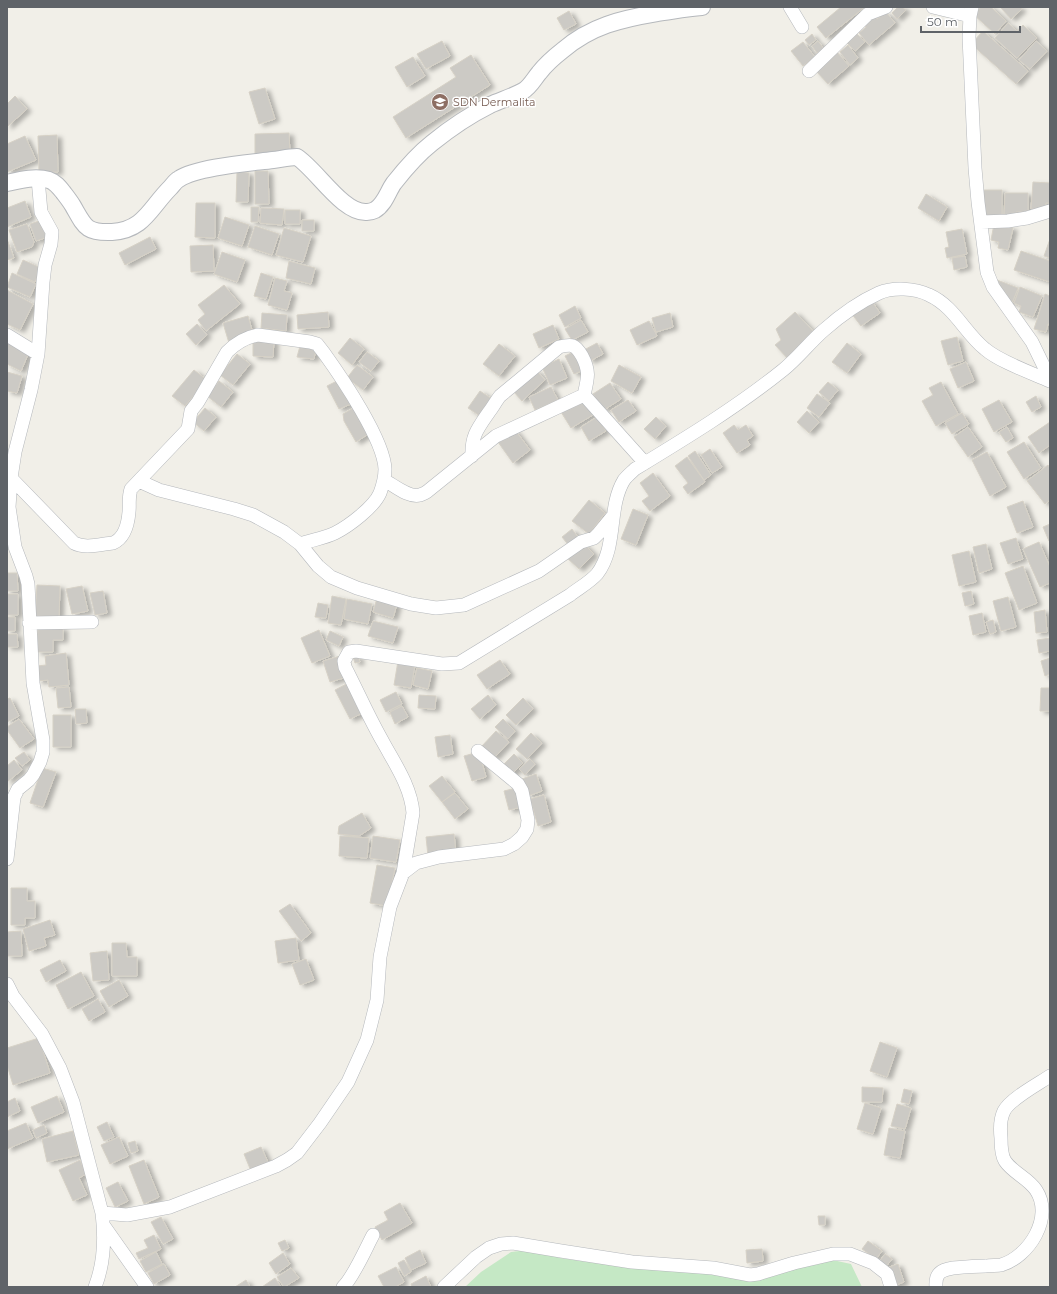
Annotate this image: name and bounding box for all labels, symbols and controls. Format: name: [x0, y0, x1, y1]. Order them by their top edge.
scale bar: [921, 8, 1020, 34]
text: 50 m: [927, 14, 958, 29]
school or university icon: SDN Dermalita: [430, 92, 450, 112]
place label: SDN Dermalita: [453, 95, 535, 109]

